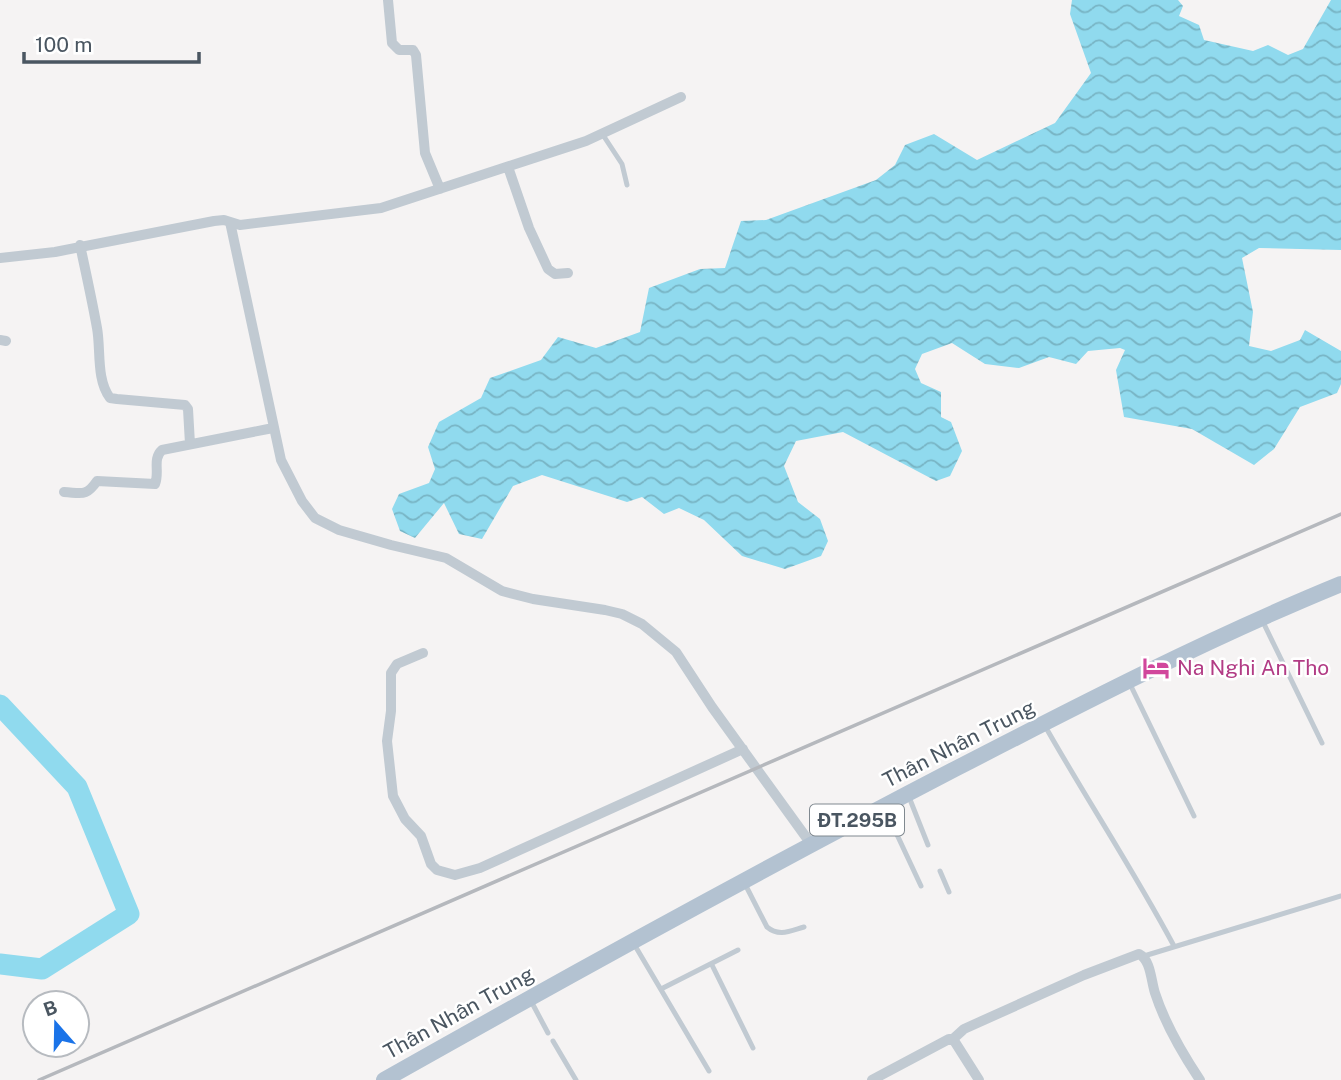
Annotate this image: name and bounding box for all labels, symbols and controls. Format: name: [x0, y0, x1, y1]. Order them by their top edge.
scale bar: [24, 21, 200, 65]
text: 100 m: [35, 32, 92, 57]
hotel icon: Na Nghi An Tho: [1141, 653, 1171, 683]
place label: Na Nghi An Tho: [1177, 655, 1329, 680]
street label: Thân Nhân Trung: [878, 694, 1039, 793]
road number: ĐT.295B: [810, 804, 904, 835]
street label: Thân Nhân Trung: [379, 961, 538, 1064]
north arrow: [21, 989, 91, 1059]
text: B: [40, 995, 60, 1021]

